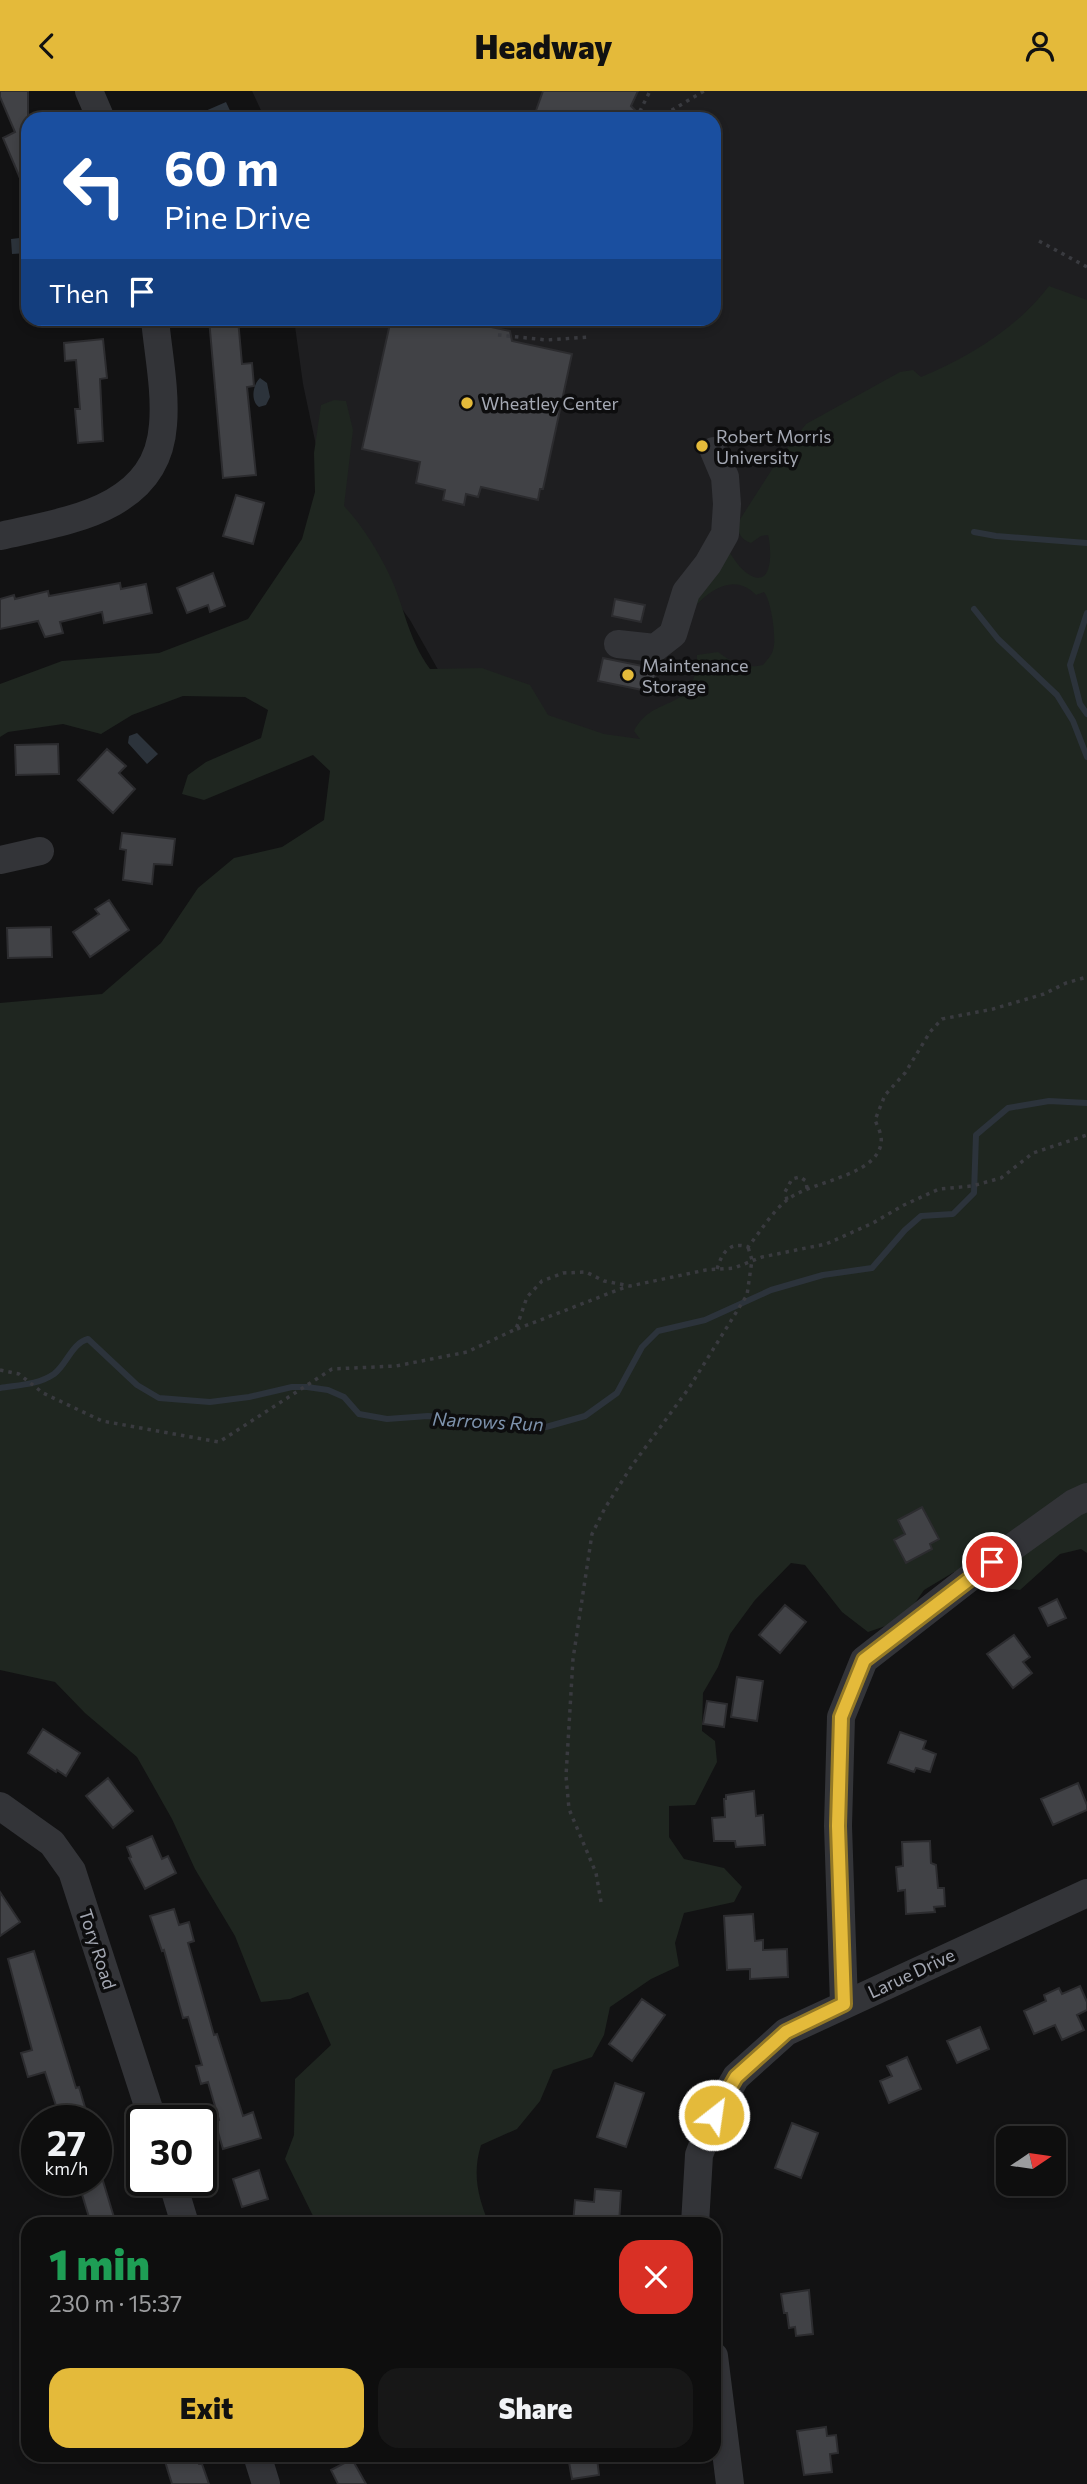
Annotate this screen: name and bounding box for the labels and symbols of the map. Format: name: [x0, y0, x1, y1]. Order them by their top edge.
place label: Wheatley Center: [481, 392, 619, 414]
marker: Wheatley Center: [459, 395, 475, 411]
place label: Robert Morris University: [716, 425, 832, 468]
marker: Robert Morris University: [694, 438, 710, 454]
place label: Maintenance Storage: [642, 654, 749, 697]
marker: Maintenance Storage: [620, 667, 636, 683]
water label: Narrows Run: [432, 1407, 544, 1435]
pin: [962, 1532, 1022, 1592]
street label: Tory Road: [75, 1906, 121, 1992]
street label: Larue Drive: [864, 1943, 958, 2003]
position arrow: [677, 2078, 751, 2152]
speed limit sign: 30: [126, 2105, 217, 2196]
north arrow: [996, 2126, 1066, 2196]

